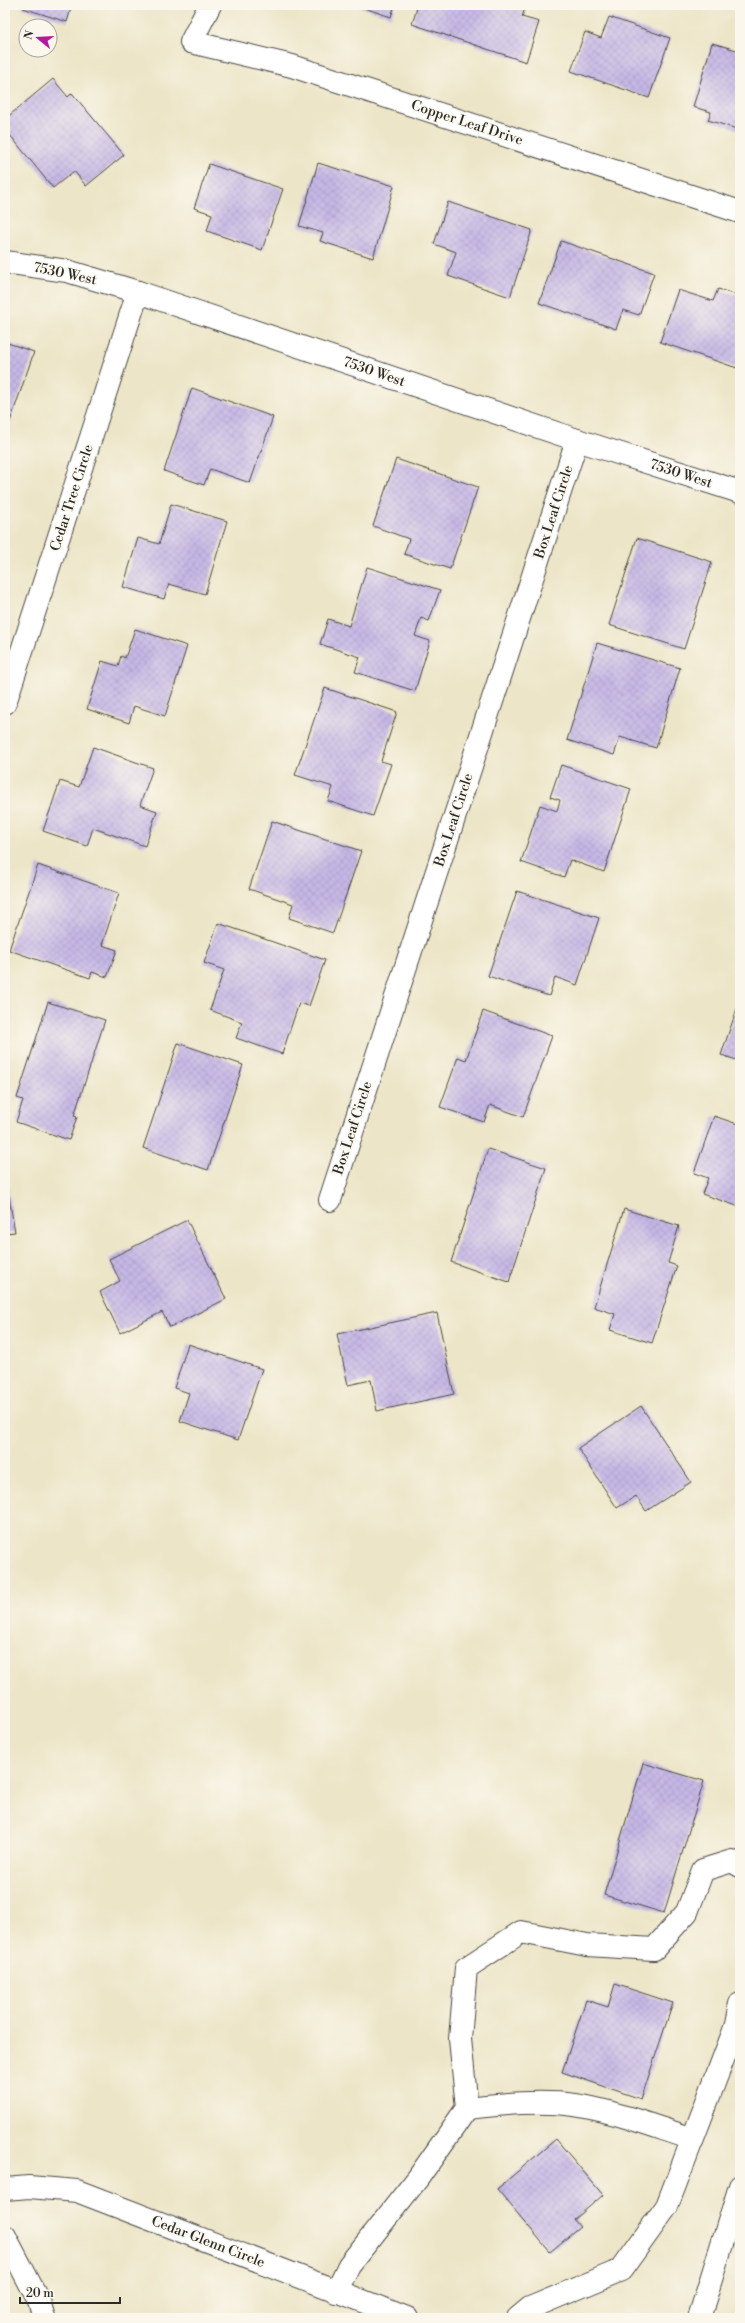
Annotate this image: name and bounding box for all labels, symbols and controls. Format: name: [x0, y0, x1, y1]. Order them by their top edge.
north arrow: [18, 18, 58, 58]
text: N: [21, 29, 38, 42]
street label: Copper Leaf Drive: [409, 96, 525, 150]
street label: 7530 West: [32, 258, 98, 290]
street label: 7530 West: [341, 353, 407, 391]
street label: Cedar Tree Circle: [46, 442, 98, 554]
street label: 7530 West: [648, 455, 714, 493]
street label: Box Leaf Circle: [530, 463, 578, 562]
street label: Box Leaf Circle: [430, 771, 478, 870]
street label: Box Leaf Circle: [329, 1079, 377, 1178]
street label: Cedar Glenn Circle: [149, 2212, 267, 2272]
scale bar: [20, 2279, 120, 2305]
text: 20 m: [26, 2286, 54, 2301]

